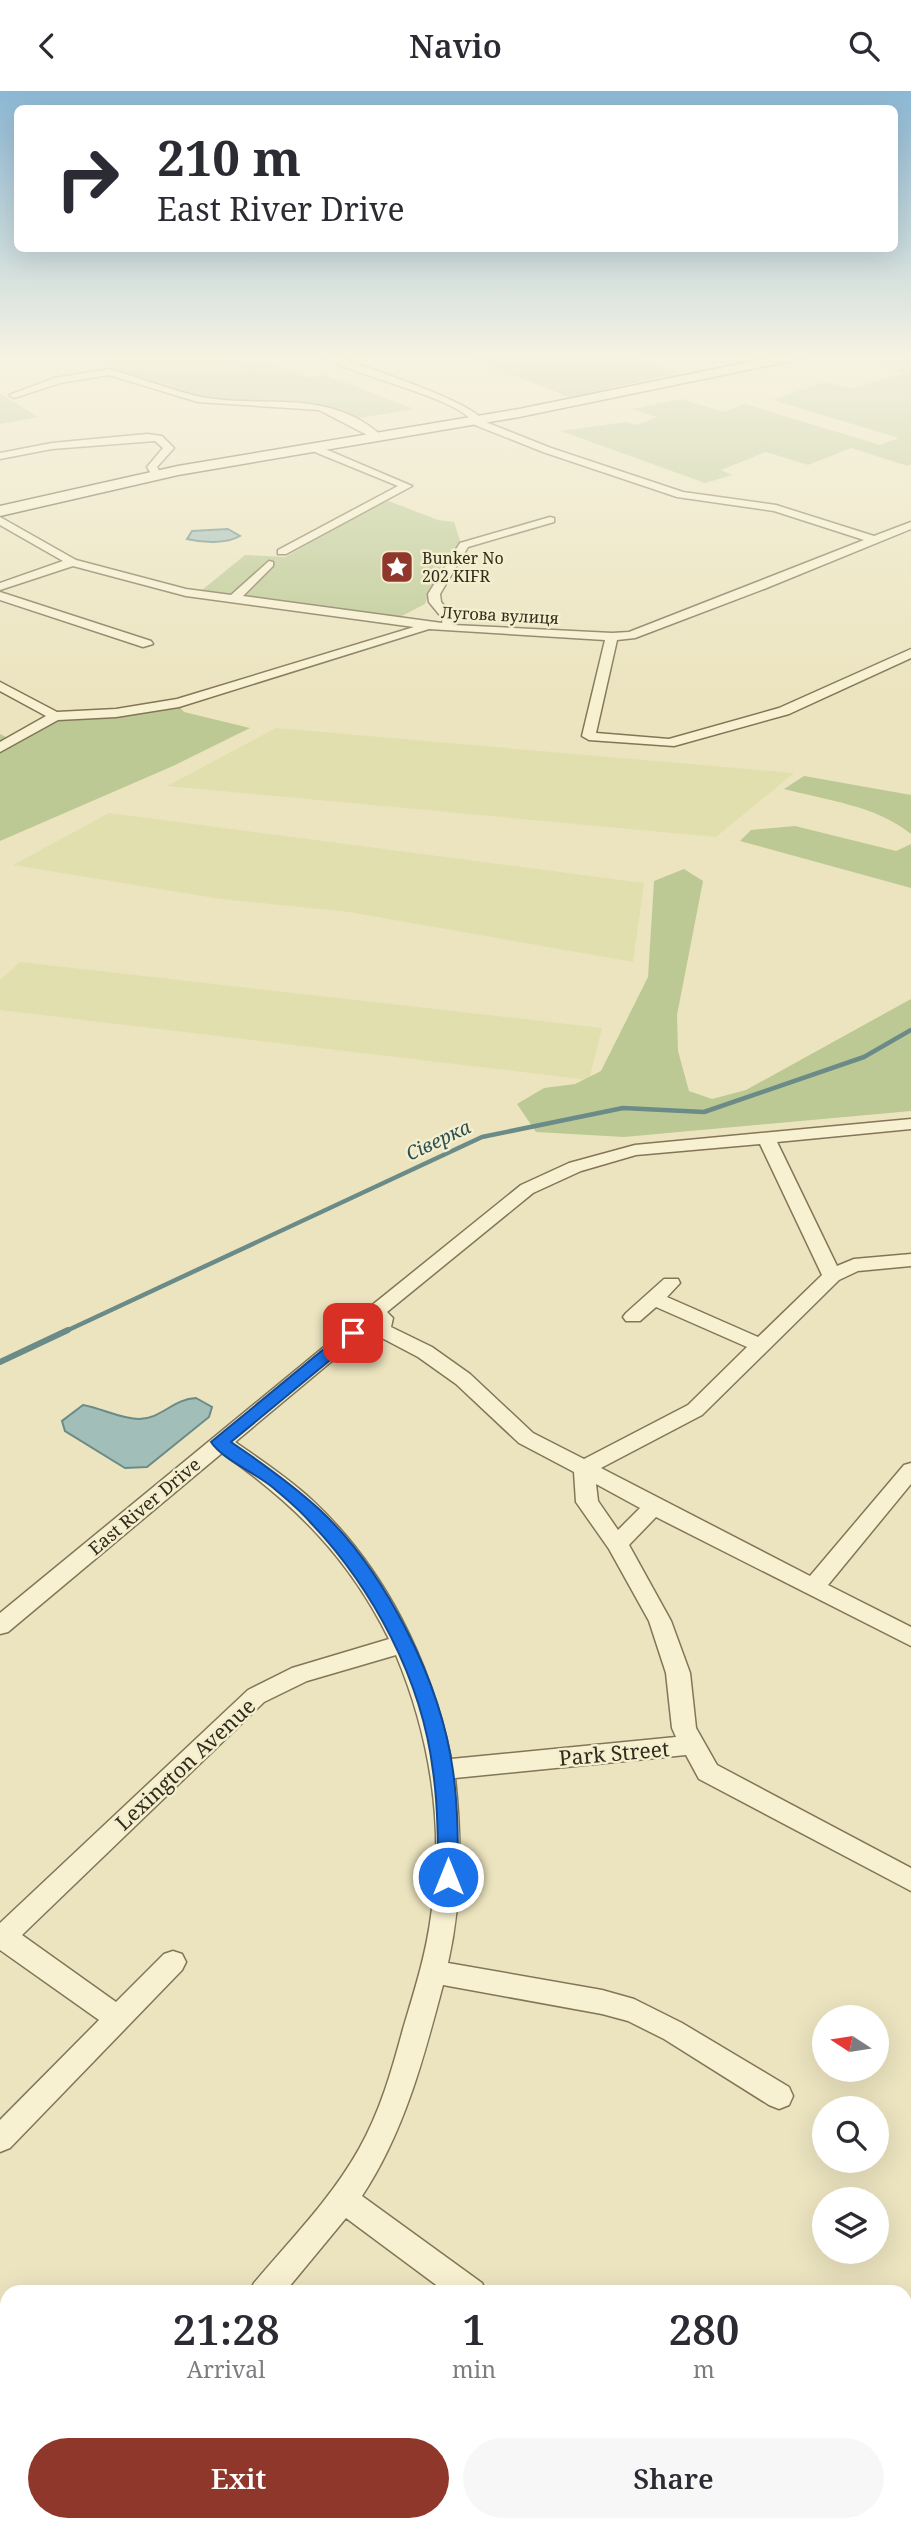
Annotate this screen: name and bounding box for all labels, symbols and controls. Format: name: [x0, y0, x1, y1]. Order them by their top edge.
text: Navio: [409, 24, 502, 67]
icon: back: [28, 27, 66, 65]
icon: search: [845, 27, 883, 65]
text: 210 m: [157, 124, 301, 190]
icon: right: [42, 133, 133, 224]
text: Еаst Rіvеr Drive: [157, 187, 405, 230]
place label: Bunker No 202 KIFR: [422, 547, 504, 587]
place icon: Bunker No 202 KIFR: [378, 548, 416, 586]
street label: Лугова вулиця: [440, 601, 560, 629]
water label: Сіверка: [401, 1114, 475, 1166]
pin: [323, 1303, 383, 1363]
icon: arrive: [334, 1314, 372, 1352]
street label: Еаst Rіvеr Drive: [83, 1452, 205, 1560]
street label: Lexington Avenue: [109, 1692, 261, 1836]
street label: Park Street: [558, 1734, 670, 1772]
position arrow: [411, 1840, 485, 1914]
north arrow: [812, 2005, 889, 2083]
map controls: [812, 2005, 889, 2264]
button: search: [812, 2096, 889, 2173]
button: layers: [812, 2187, 889, 2264]
text: 21:28: [173, 2300, 280, 2357]
text: 1: [462, 2300, 486, 2357]
text: 280: [669, 2300, 739, 2357]
text: Arrival: [187, 2353, 265, 2385]
text: min: [452, 2353, 496, 2385]
text: m: [693, 2353, 715, 2385]
button: Exit: [28, 2438, 449, 2518]
button: Share: [463, 2438, 884, 2518]

